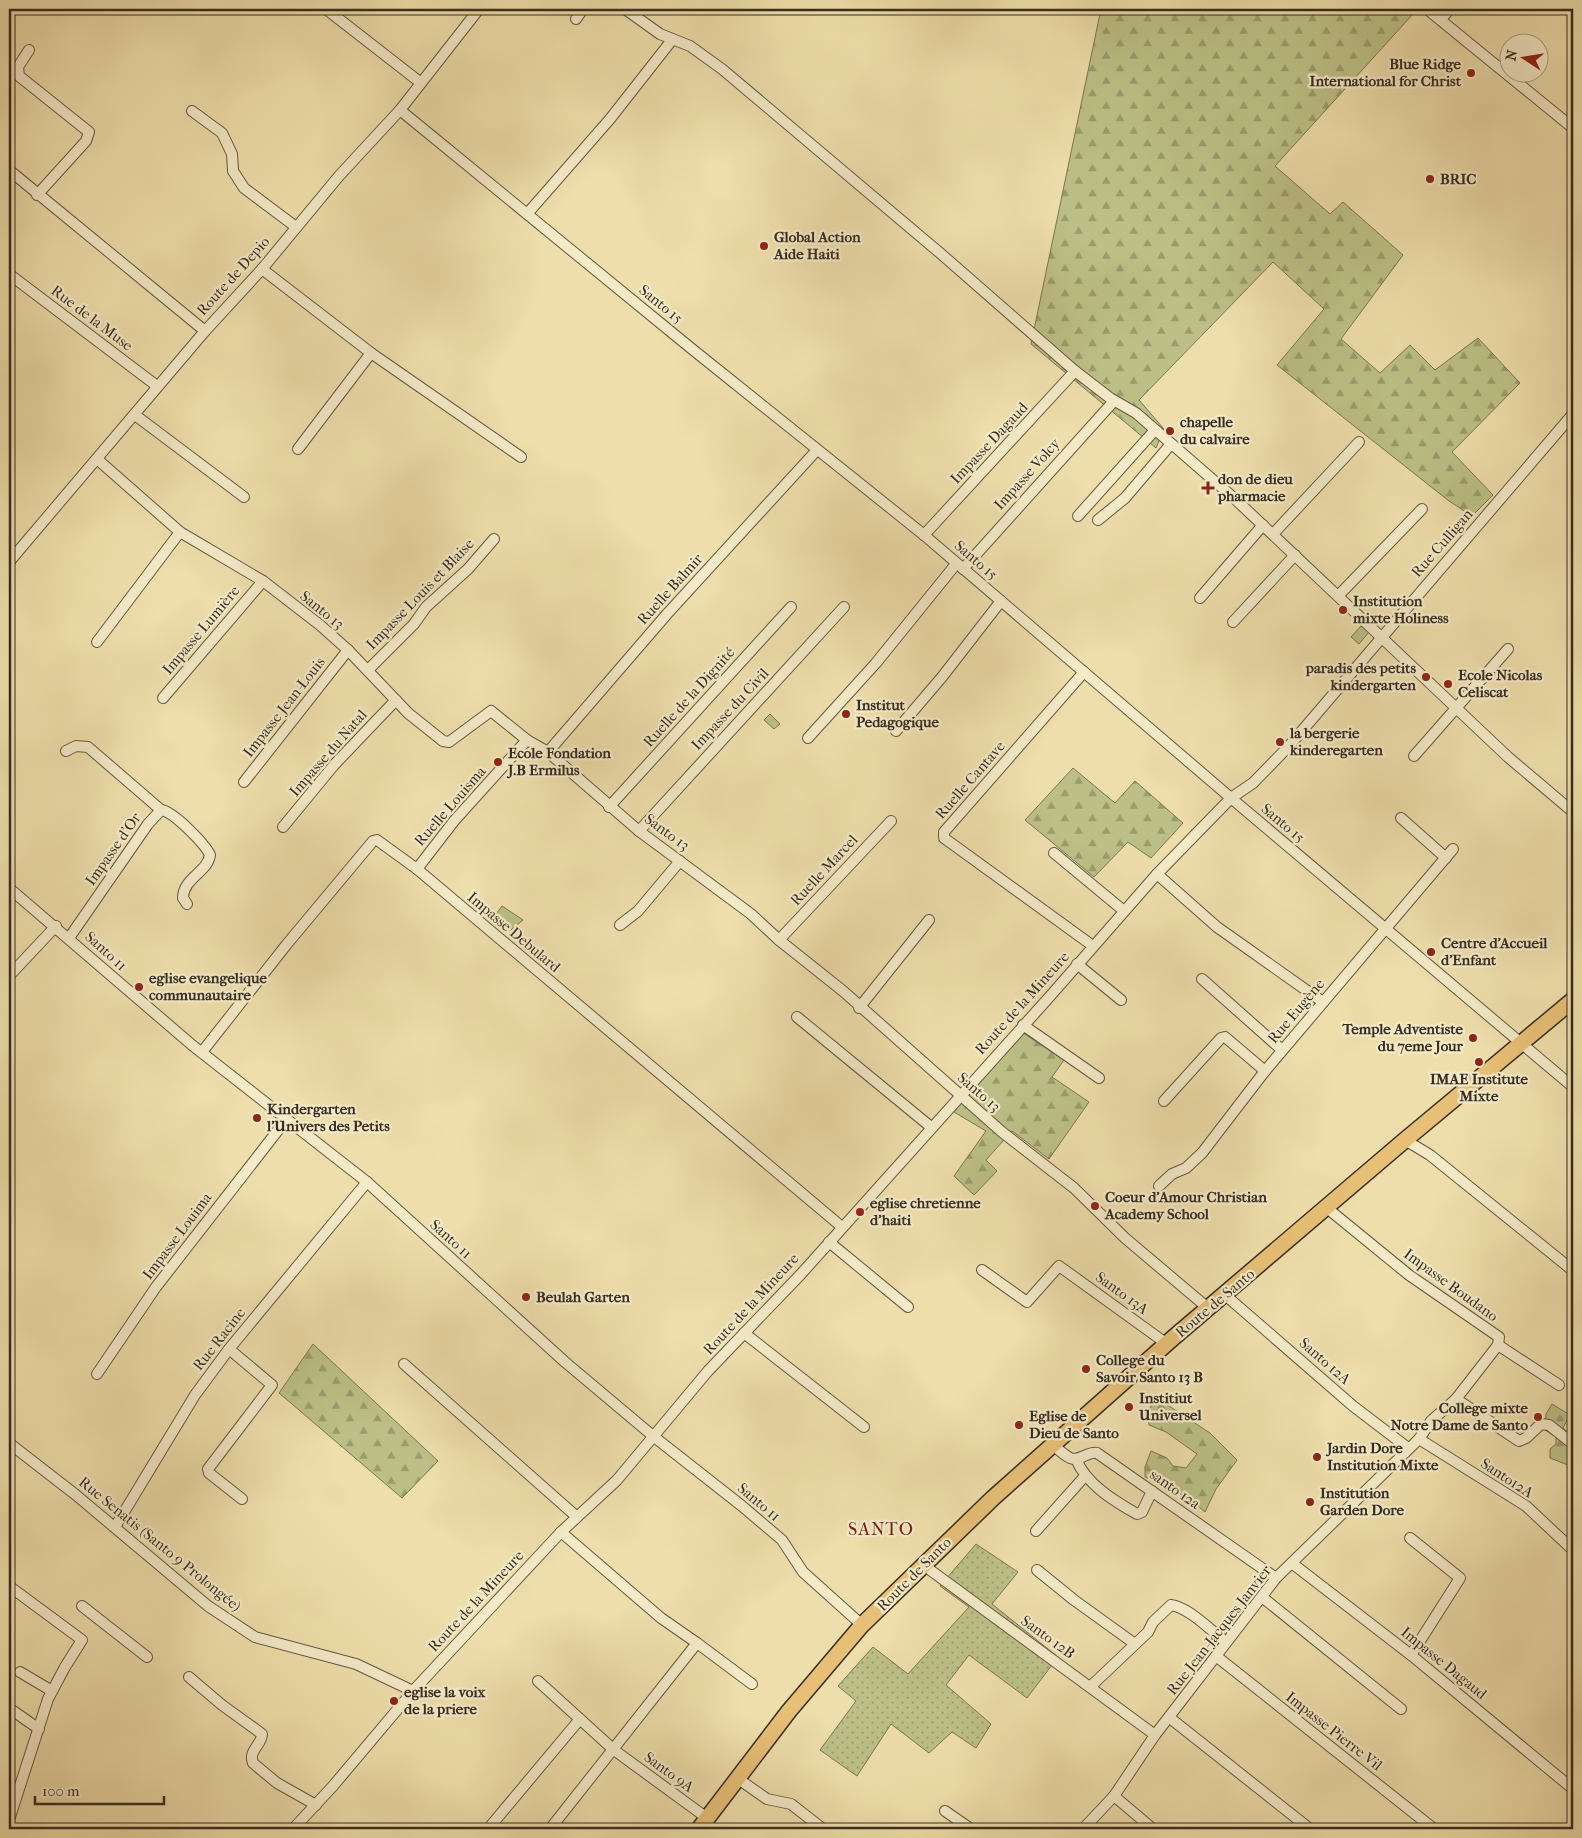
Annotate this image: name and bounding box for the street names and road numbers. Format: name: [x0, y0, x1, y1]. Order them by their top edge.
street label: Route de Depio: [193, 232, 273, 319]
street label: Rue de la Muse: [48, 281, 137, 355]
street label: Santo 15: [635, 281, 687, 327]
street label: Impasse Dagaud: [947, 398, 1032, 488]
street label: Impasse Volcy: [990, 434, 1064, 513]
street label: Rue Culligan: [1407, 505, 1477, 581]
street label: Impasse Louis et Blaise: [362, 534, 478, 653]
street label: Santo 15: [951, 536, 1001, 584]
street label: Ruelle Balmir: [633, 549, 707, 628]
street label: Impasse Lumière: [159, 581, 244, 678]
street label: Santo 13: [297, 587, 347, 633]
street label: Ruelle de la Dignité: [639, 643, 739, 751]
street label: Impasse Jean-Louis: [239, 653, 329, 761]
street label: Impasse du Civil: [688, 664, 772, 754]
street label: Impasse du Natal: [285, 706, 371, 800]
street label: Ruelle Cantave: [931, 737, 1009, 823]
street label: Ruelle Louisma: [411, 762, 490, 850]
street label: Santo 15: [1258, 800, 1308, 846]
street label: Impasse d'Or: [81, 809, 145, 889]
street label: Santo 13: [641, 810, 693, 854]
street label: Ruelle Marcel: [787, 831, 861, 909]
street label: Impasse Debulard: [464, 888, 565, 977]
street label: Santo 11: [81, 928, 131, 974]
street label: Route de la Mineure: [971, 947, 1073, 1058]
street label: Rue Eugène: [1264, 975, 1329, 1047]
street label: Santo 13: [954, 1068, 1004, 1116]
street label: Impasse Louima: [139, 1188, 216, 1283]
street label: Santo 11: [426, 1216, 476, 1262]
street label: Impasse Boudano: [1400, 1245, 1502, 1325]
street label: Route de la Mineure: [699, 1249, 803, 1358]
street label: Route de Santo: [1172, 1264, 1258, 1341]
street label: Santo 13A: [1092, 1268, 1152, 1318]
street label: Rue Racine: [189, 1304, 249, 1374]
street label: Santo 12A: [1296, 1334, 1355, 1388]
street label: Santo12A: [1477, 1454, 1537, 1502]
street label: santo 12a: [1146, 1465, 1204, 1513]
street label: Rue Senatis (Santo 9 Prolongée): [75, 1473, 245, 1615]
street label: Santo 11: [734, 1479, 784, 1525]
street label: Route de Santo: [873, 1533, 955, 1615]
street label: Route de la Mineure: [424, 1546, 528, 1655]
street label: Rue Jean-Jacques Janvier: [1163, 1561, 1276, 1698]
street label: Santo 12B: [1018, 1611, 1078, 1663]
street label: Impasse Dagaud: [1398, 1623, 1491, 1704]
street label: Impasse Pierre Vil: [1282, 1688, 1386, 1774]
street label: Santo 9A: [641, 1748, 698, 1796]

